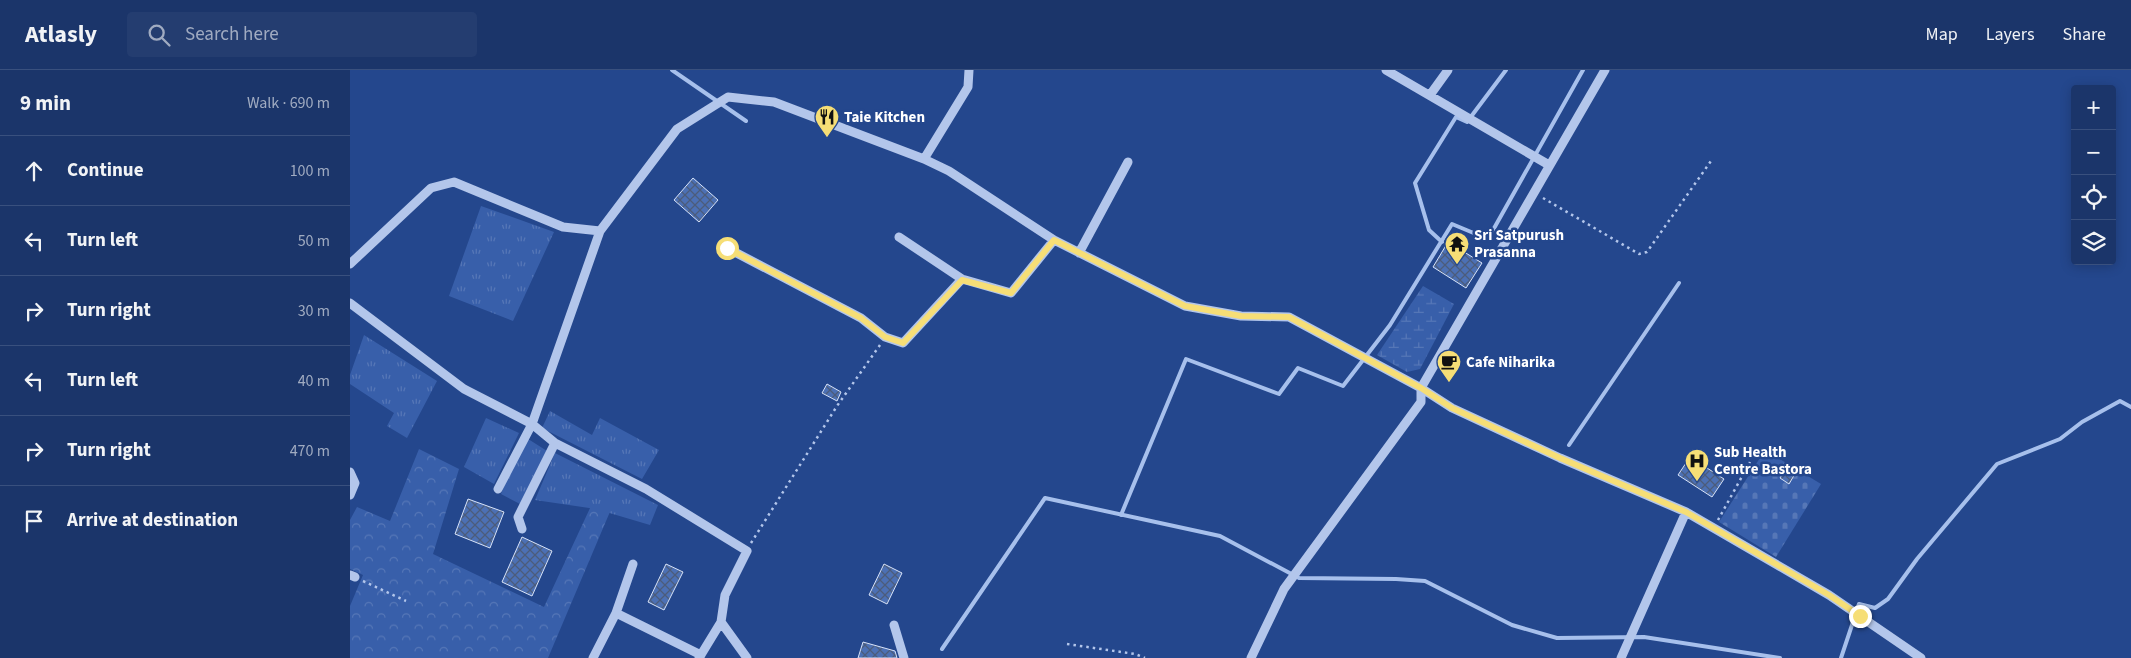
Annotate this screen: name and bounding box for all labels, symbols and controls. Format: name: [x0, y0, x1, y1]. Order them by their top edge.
search box: [127, 12, 477, 57]
text: Atlasly: [25, 17, 97, 52]
icon: search: [145, 21, 173, 49]
text: Search here: [185, 21, 279, 48]
text: Map: [1926, 22, 1958, 47]
text: Layers: [1986, 22, 2035, 47]
text: Share: [2063, 22, 2106, 47]
map controls: [2071, 85, 2116, 265]
button: +: [2071, 85, 2116, 130]
text: 9 min: [20, 88, 71, 118]
text: Walk · 690 m: [247, 92, 330, 114]
restaurant icon: Taie Kitchen: [814, 104, 840, 138]
place label: Taie Kitchen: [844, 107, 925, 128]
button: −: [2071, 130, 2116, 175]
icon: ahead: [20, 157, 48, 185]
text: Continue: [67, 157, 144, 184]
text: 100 m: [290, 160, 330, 182]
button: locate: [2071, 175, 2116, 220]
button: layers: [2071, 220, 2116, 265]
place label: Sri Satpurush Prasanna: [1474, 225, 1564, 263]
icon: left: [20, 227, 48, 255]
text: Turn left: [67, 227, 138, 254]
text: 50 m: [298, 230, 330, 252]
temple icon: Sri Satpurush Prasanna: [1444, 231, 1470, 265]
route start: [716, 237, 739, 260]
icon: right: [20, 297, 48, 325]
text: Turn right: [67, 297, 151, 324]
text: 30 m: [298, 300, 330, 322]
cafe icon: Cafe Niharika: [1436, 349, 1462, 383]
place label: Cafe Niharika: [1466, 352, 1555, 373]
icon: left: [20, 367, 48, 395]
text: Turn left: [67, 367, 138, 394]
text: 40 m: [298, 370, 330, 392]
icon: right: [20, 437, 48, 465]
text: Turn right: [67, 437, 151, 464]
text: 470 m: [290, 440, 330, 462]
place label: Sub Health Centre Bastora: [1714, 442, 1812, 480]
hospital icon: Sub Health Centre Bastora: [1684, 448, 1710, 482]
icon: arrive: [20, 507, 48, 535]
text: Arrive at destination: [67, 507, 238, 534]
route end: [1849, 605, 1872, 628]

